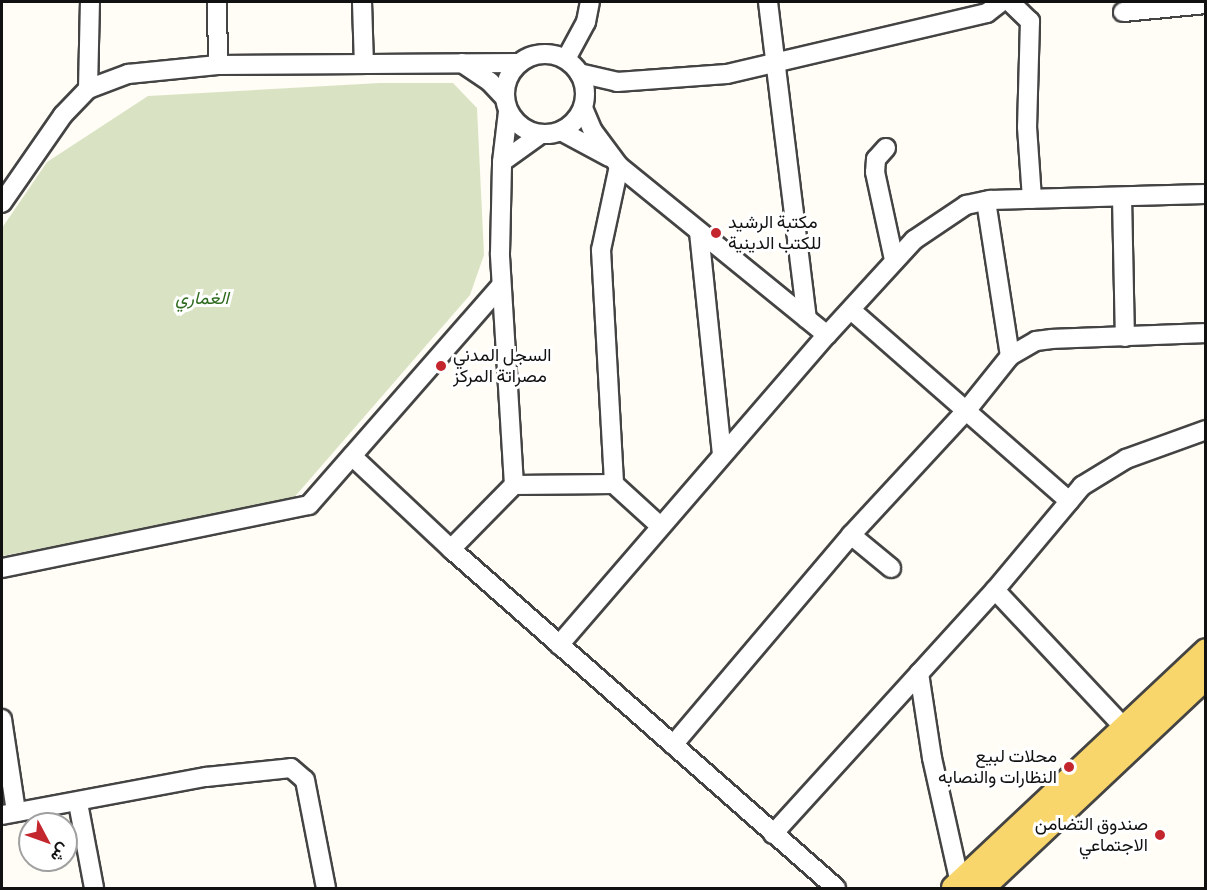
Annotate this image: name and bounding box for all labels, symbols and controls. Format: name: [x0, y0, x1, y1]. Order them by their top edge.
place label: مكتبة الرشيد للكتب الدينية: [728, 212, 821, 254]
marker: مكتبة الرشيد للكتب الدينية: [709, 226, 723, 240]
park label: الغماري: [175, 287, 229, 309]
place label: السجل المدني مصراتة المركز: [453, 345, 552, 388]
marker: السجل المدني مصراتة المركز: [434, 359, 448, 373]
place label: محلات لبيع النظارات والنصابه: [938, 746, 1057, 789]
marker: محلات لبيع النظارات والنصابه: [1062, 760, 1076, 774]
north arrow: [18, 812, 78, 872]
place label: صندوق التضامن الاجتماعي: [1035, 814, 1148, 856]
marker: صندوق التضامن الاجتماعي: [1153, 828, 1167, 842]
text: ش: [47, 839, 74, 866]

